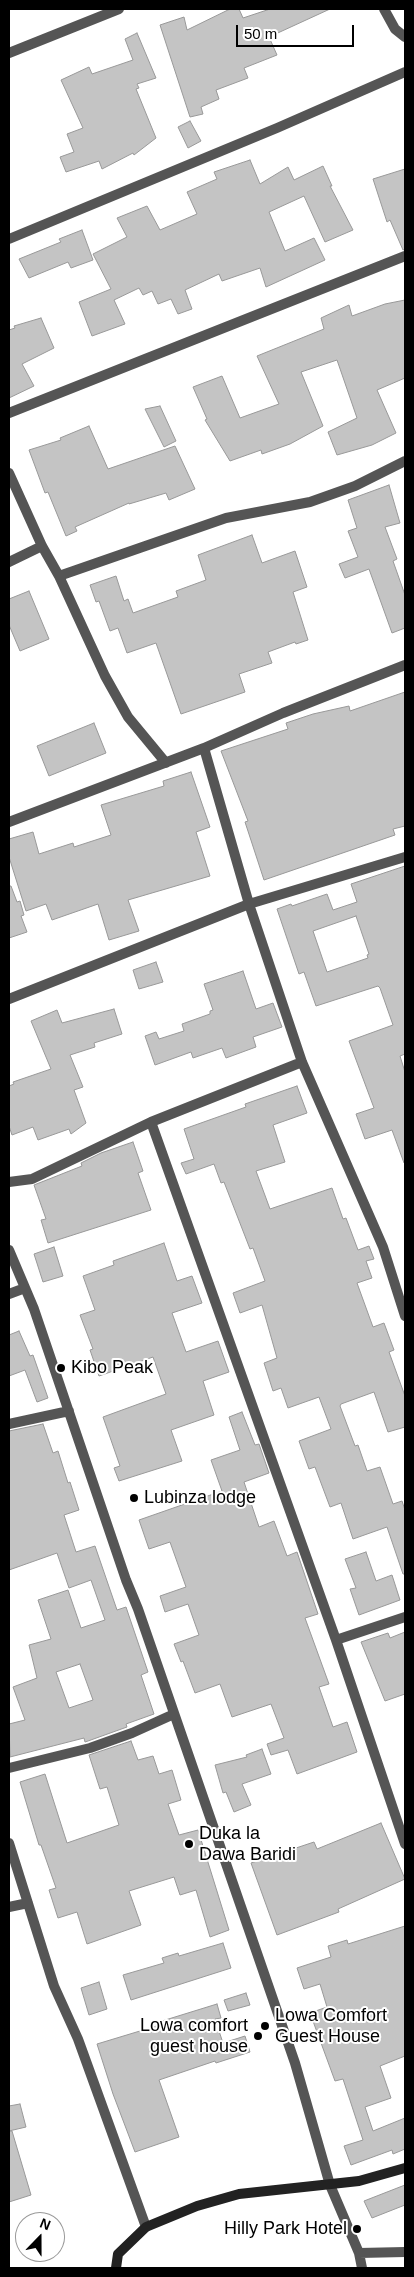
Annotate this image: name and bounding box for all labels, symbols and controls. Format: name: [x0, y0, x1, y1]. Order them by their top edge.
scale bar: [239, 15, 356, 47]
text: 50 m: [244, 25, 277, 42]
place label: Kibo Peak: [71, 1357, 153, 1379]
marker: Kibo Peak: [55, 1362, 67, 1374]
place label: Lubinza lodge: [144, 1487, 256, 1509]
marker: Lubinza lodge: [128, 1492, 140, 1504]
place label: Duka la Dawa Baridi: [199, 1823, 296, 1866]
marker: Duka la Dawa Baridi: [183, 1838, 195, 1850]
place label: Lowa Comfort Guest House: [275, 2005, 387, 2048]
place label: Lowa comfort guest house: [140, 2015, 248, 2058]
marker: Lowa Comfort Guest House: [259, 2020, 271, 2032]
marker: Lowa comfort guest house: [252, 2030, 264, 2042]
north arrow: [15, 2212, 65, 2262]
text: N: [38, 2215, 53, 2233]
place label: Hilly Park Hotel: [224, 2218, 347, 2240]
marker: Hilly Park Hotel: [351, 2223, 363, 2235]

